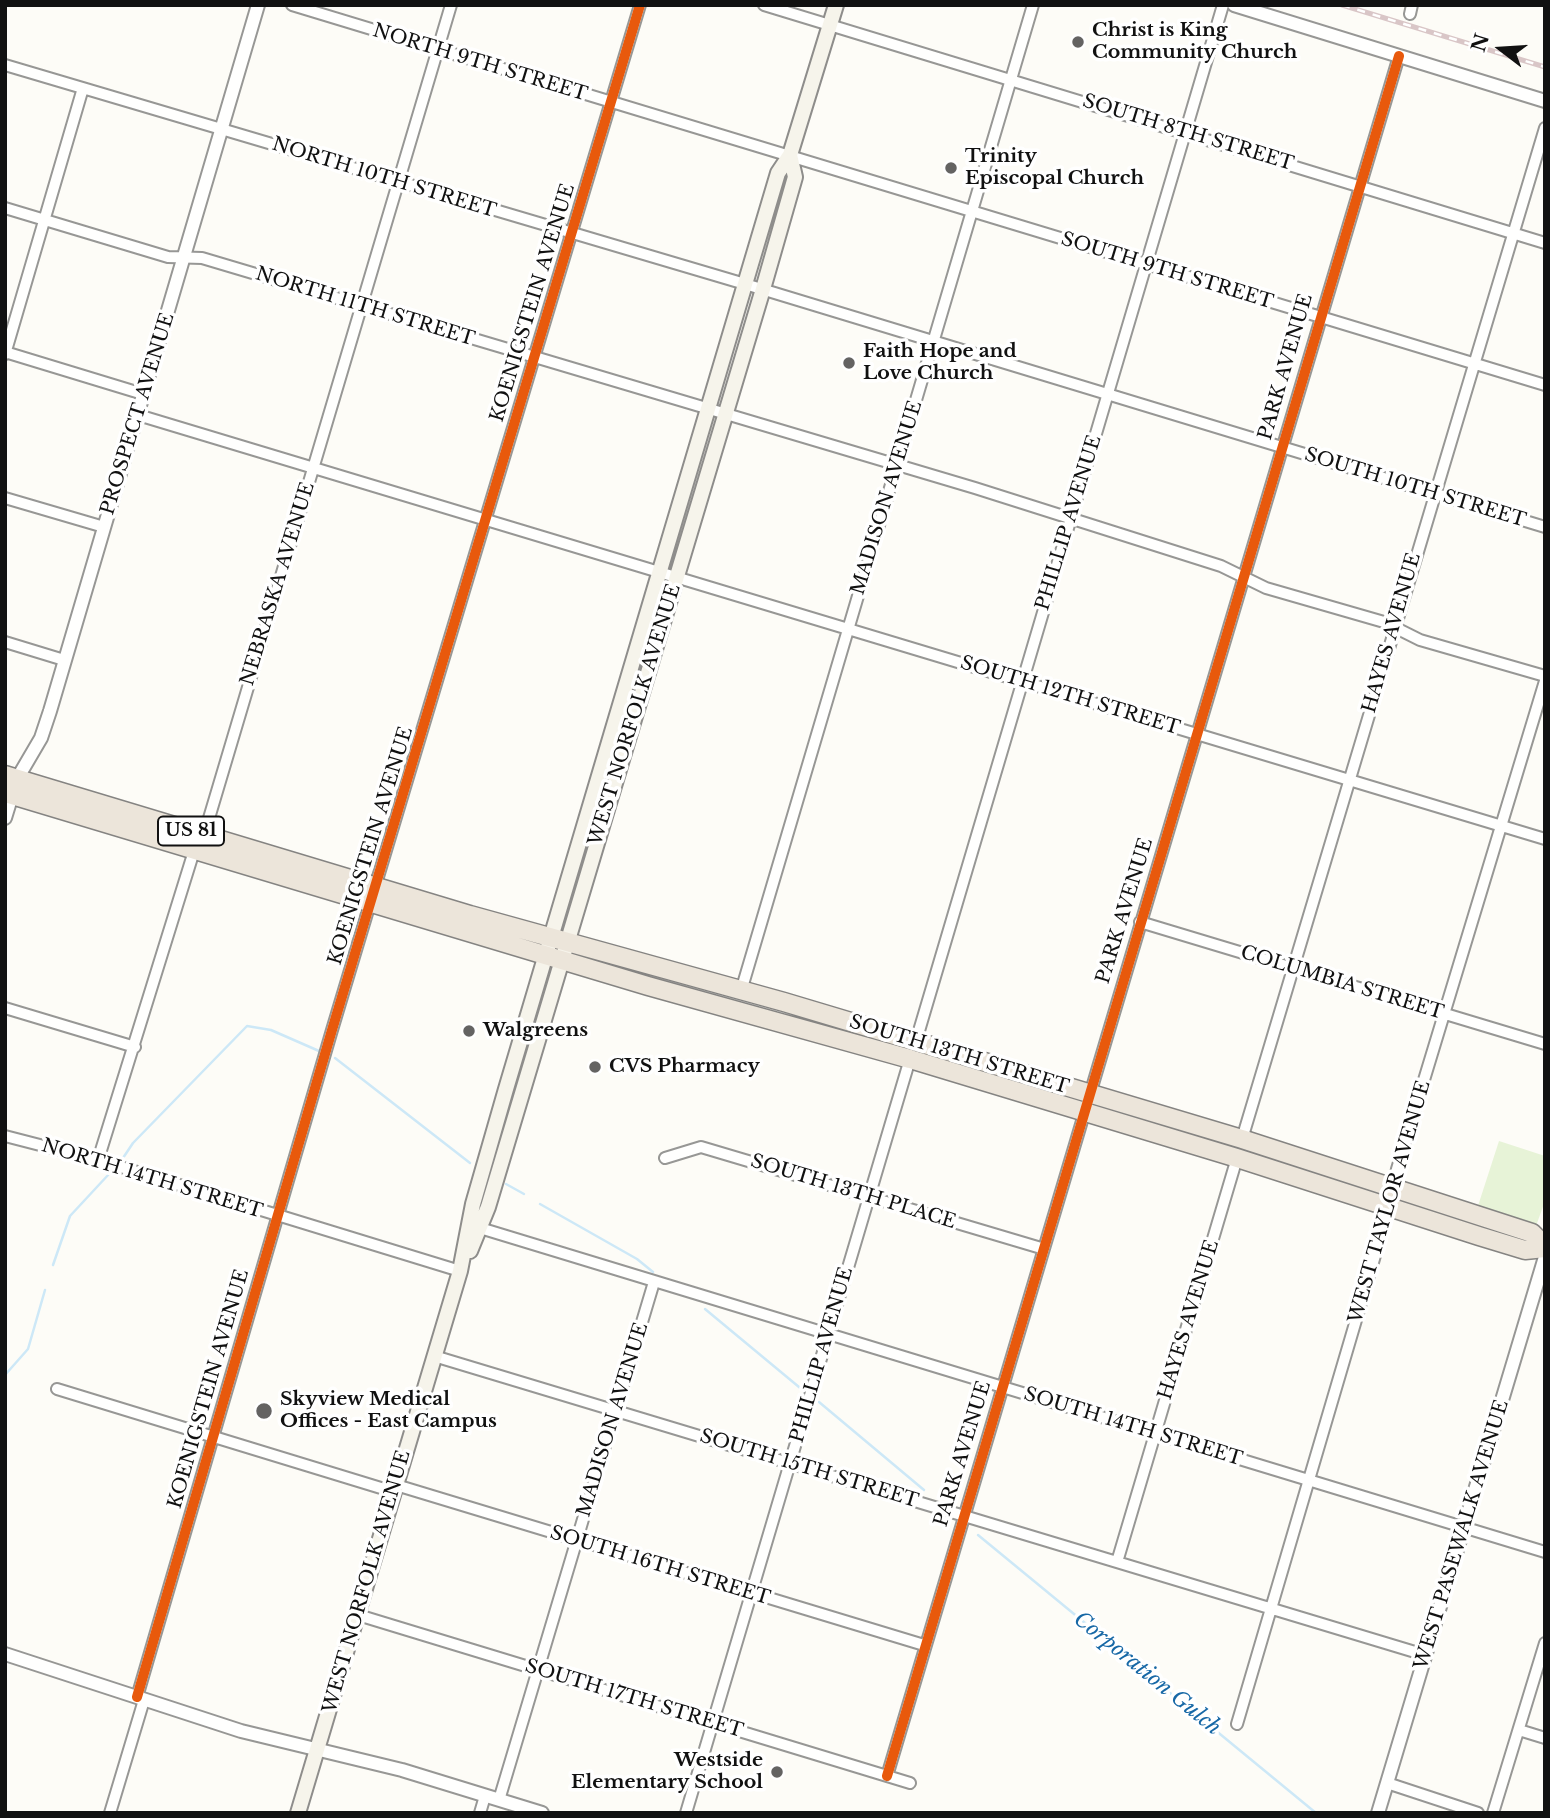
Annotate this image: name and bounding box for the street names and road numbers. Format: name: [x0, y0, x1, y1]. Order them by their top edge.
street label: NORTH 9TH STREET: [370, 19, 590, 107]
street label: SOUTH 8TH STREET: [1080, 90, 1296, 176]
street label: NORTH 10TH STREET: [269, 133, 499, 223]
street label: KOENIGSTEIN AVENUE: [486, 181, 580, 425]
street label: SOUTH 9TH STREET: [1058, 228, 1276, 314]
street label: NORTH 11TH STREET: [253, 263, 477, 351]
street label: PARK AVENUE: [1254, 291, 1318, 443]
street label: PROSPECT AVENUE: [96, 310, 180, 518]
street label: MADISON AVENUE: [847, 398, 927, 598]
street label: PHILLIP AVENUE: [1032, 433, 1106, 613]
street label: SOUTH 10TH STREET: [1302, 443, 1528, 533]
street label: NEBRASKA AVENUE: [236, 480, 320, 688]
street label: HAYES AVENUE: [1358, 550, 1426, 716]
street label: WEST NORFOLK AVENUE: [584, 581, 686, 849]
street label: SOUTH 12TH STREET: [958, 652, 1182, 740]
street label: KOENIGSTEIN AVENUE: [324, 724, 418, 968]
road number: US 81: [158, 816, 224, 846]
street label: PARK AVENUE: [1092, 835, 1158, 987]
street label: COLUMBIA STREET: [1238, 941, 1446, 1025]
street label: SOUTH 13TH STREET: [847, 1011, 1071, 1099]
street label: WEST TAYLOR AVENUE: [1344, 1078, 1436, 1326]
street label: NORTH 14TH STREET: [39, 1134, 265, 1224]
street label: SOUTH 13TH PLACE: [748, 1150, 958, 1234]
street label: HAYES AVENUE: [1154, 1238, 1224, 1402]
street label: PHILLIP AVENUE: [786, 1265, 858, 1445]
street label: KOENIGSTEIN AVENUE: [164, 1267, 254, 1511]
street label: MADISON AVENUE: [573, 1320, 653, 1520]
street label: PARK AVENUE: [930, 1378, 996, 1530]
street label: SOUTH 14TH STREET: [1021, 1383, 1245, 1471]
street label: WEST PASEWALK AVENUE: [1410, 1398, 1514, 1672]
street label: SOUTH 15TH STREET: [697, 1425, 921, 1513]
street label: WEST NORFOLK AVENUE: [319, 1448, 415, 1716]
street label: SOUTH 16TH STREET: [547, 1522, 773, 1610]
street label: SOUTH 17TH STREET: [522, 1655, 746, 1743]

